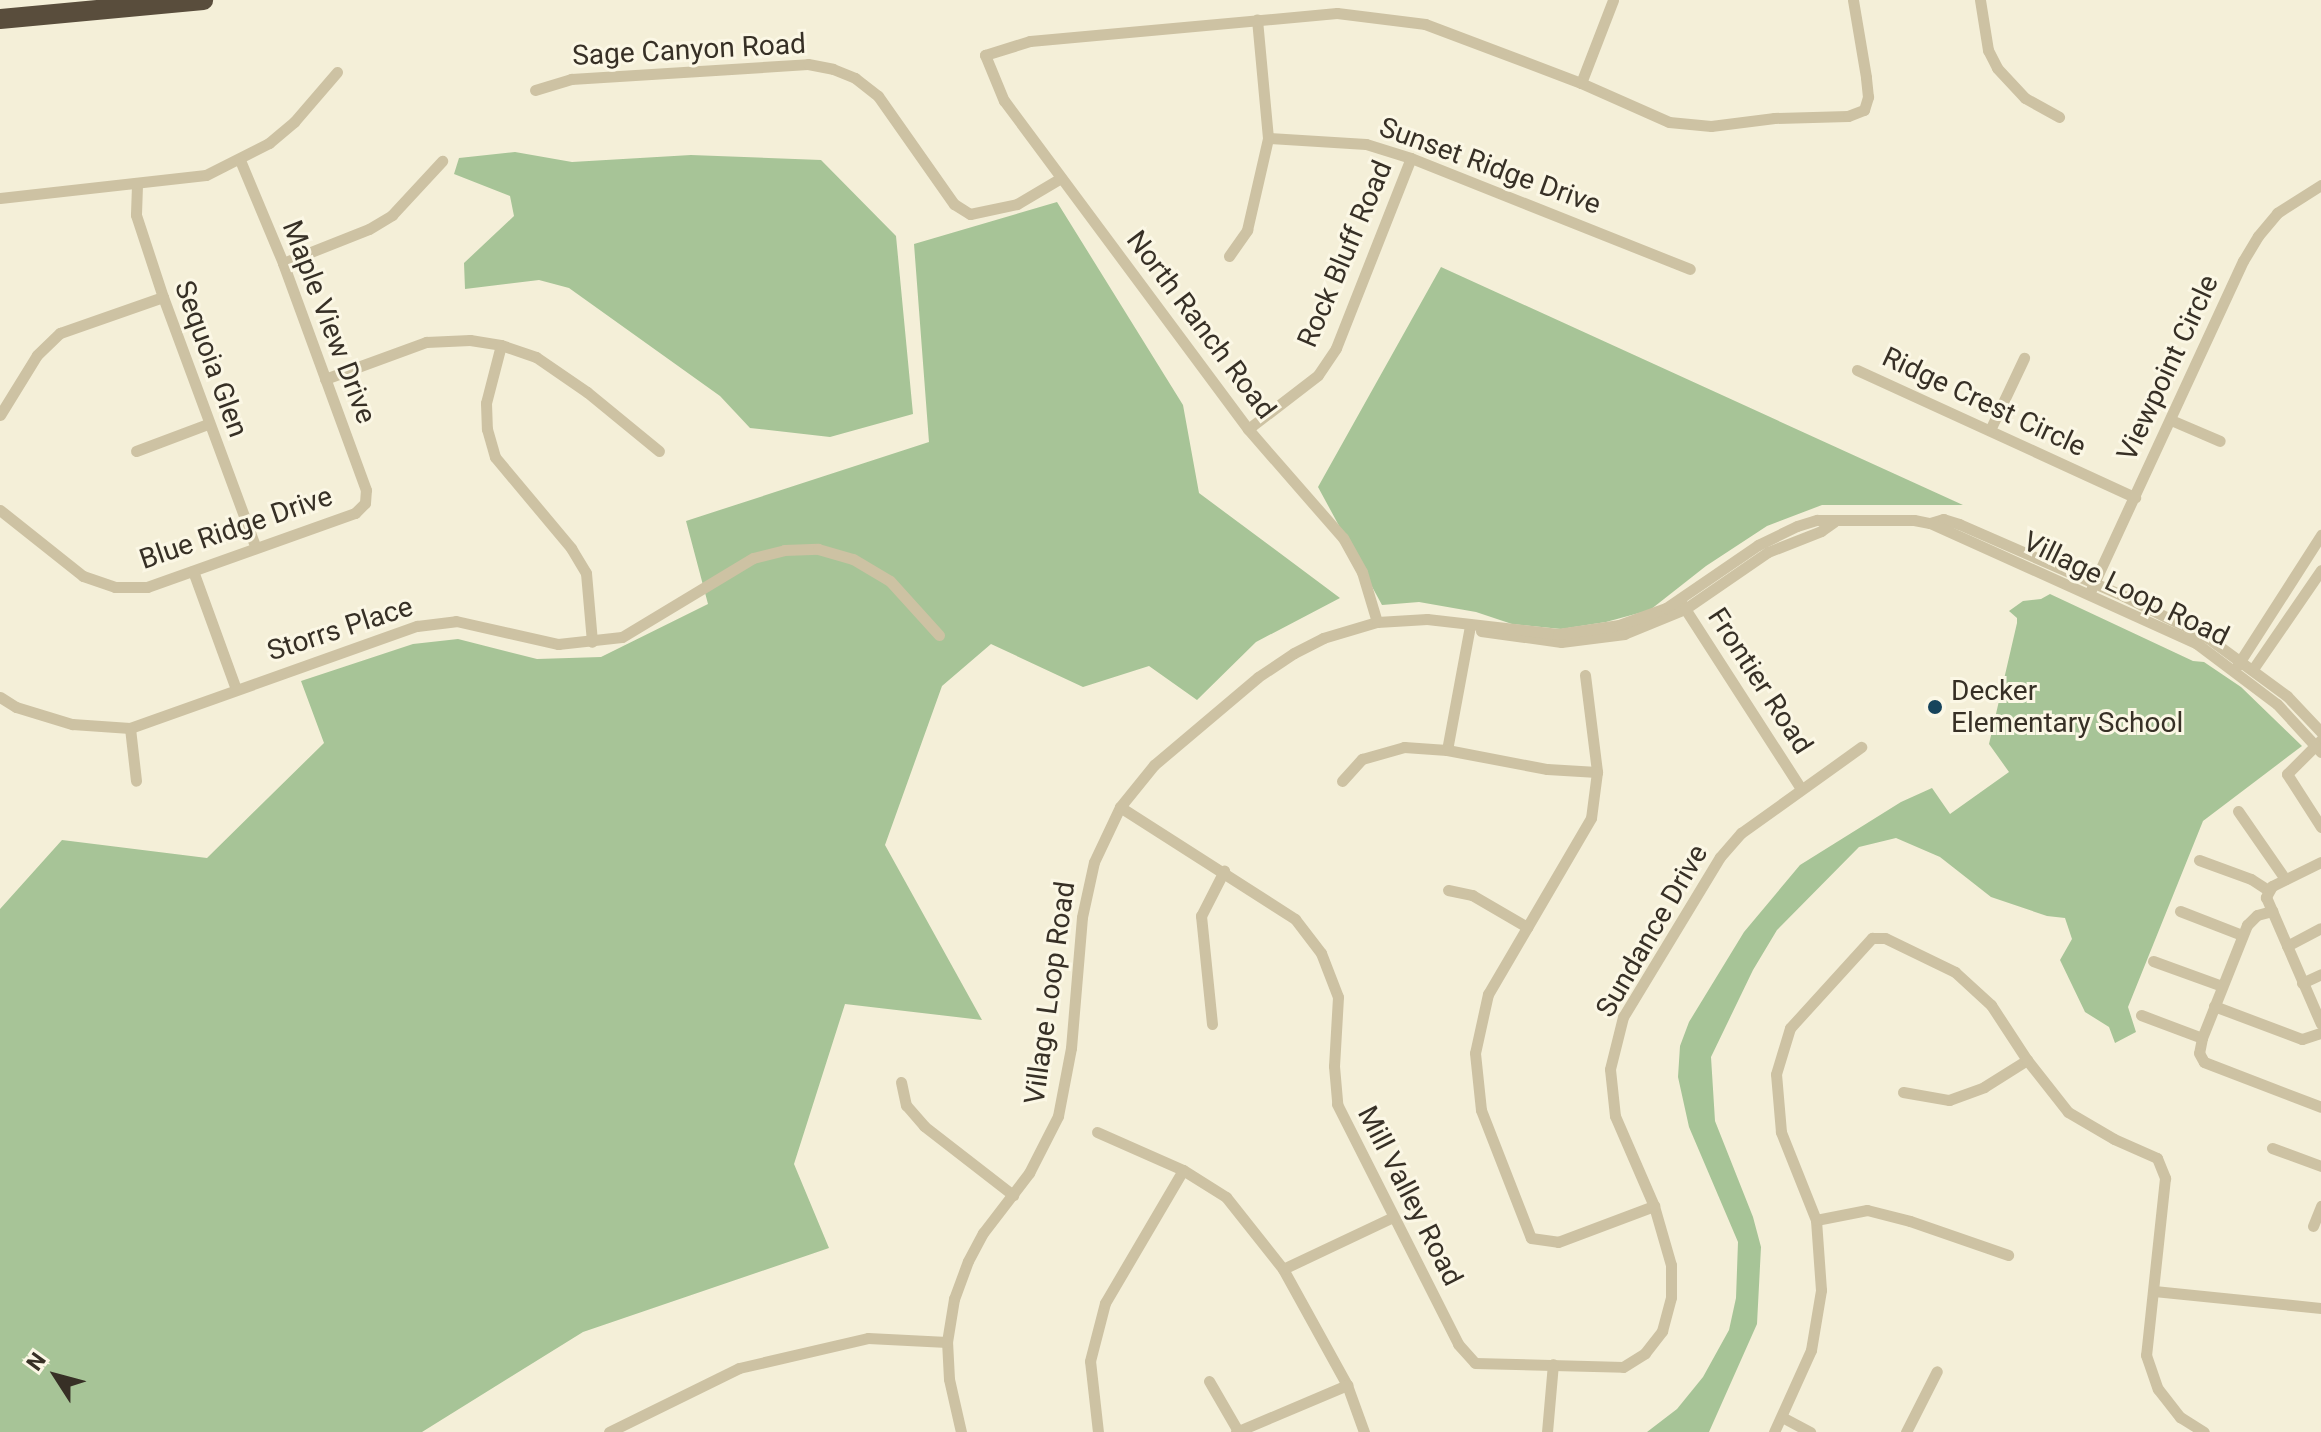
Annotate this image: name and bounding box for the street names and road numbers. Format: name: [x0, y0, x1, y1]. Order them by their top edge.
street label: Sage Canyon Road: [571, 27, 807, 73]
street label: Sunset Ridge Drive: [1375, 110, 1605, 222]
street label: Rock Bluff Road: [1291, 156, 1399, 352]
street label: Maple View Drive: [275, 216, 383, 428]
street label: North Ranch Road: [1119, 224, 1283, 426]
street label: Viewpoint Circle: [2110, 270, 2226, 466]
street label: Sequoia Glen: [167, 276, 255, 442]
street label: Ridge Crest Circle: [1877, 340, 2091, 464]
street label: Blue Ridge Drive: [135, 479, 337, 577]
street label: Village Loop Road: [2018, 525, 2234, 653]
street label: Storrs Place: [263, 590, 417, 668]
street label: Frontier Road: [1700, 602, 1820, 760]
street label: Sundance Drive: [1589, 839, 1715, 1023]
street label: Village Loop Road: [1018, 879, 1082, 1107]
street label: Mill Valley Road: [1350, 1101, 1470, 1291]

